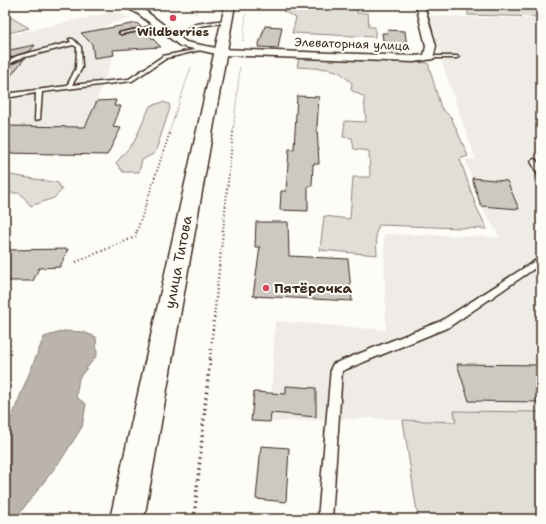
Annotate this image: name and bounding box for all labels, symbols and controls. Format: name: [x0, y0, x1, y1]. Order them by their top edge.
marker: Wildberries: [168, 13, 178, 23]
place label: Wildberries: [137, 24, 209, 40]
street label: Элеваторная улица: [294, 34, 410, 54]
street label: улица Титова: [160, 214, 196, 310]
place label: Пятёрочка: [274, 279, 353, 297]
marker: Пятёрочка: [261, 283, 271, 293]

